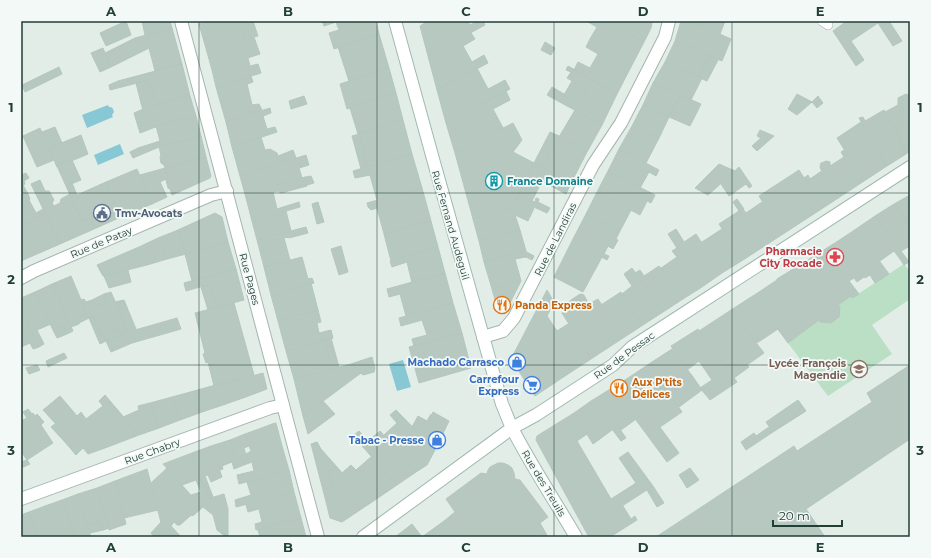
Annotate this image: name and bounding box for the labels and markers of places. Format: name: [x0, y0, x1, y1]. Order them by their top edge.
building icon: France Domaine: [484, 171, 504, 191]
place label: France Domaine: [507, 175, 593, 188]
public building icon: Tmv-Avocats: [92, 203, 112, 223]
place label: Tmv-Avocats: [115, 207, 183, 220]
place label: Pharmacie City Rocade: [760, 245, 822, 270]
pharmacy icon: Pharmacie City Rocade: [825, 247, 845, 267]
restaurant icon: Panda Express: [492, 295, 512, 315]
place label: Panda Express: [515, 299, 593, 312]
shop icon: Machado Carrasco: [507, 352, 527, 372]
place label: Machado Carrasco: [408, 356, 504, 369]
place label: Lycée François Magendie: [769, 357, 847, 382]
school or university icon: Lycée François Magendie: [849, 359, 869, 379]
place label: Carrefour Express: [469, 373, 520, 398]
supermarket icon: Carrefour Express: [522, 375, 542, 395]
place label: Aux P'tits Délices: [631, 376, 683, 401]
restaurant icon: Aux P'tits Délices: [609, 378, 629, 398]
shop icon: Tabac - Presse: [427, 430, 447, 450]
place label: Tabac - Presse: [349, 434, 424, 447]

